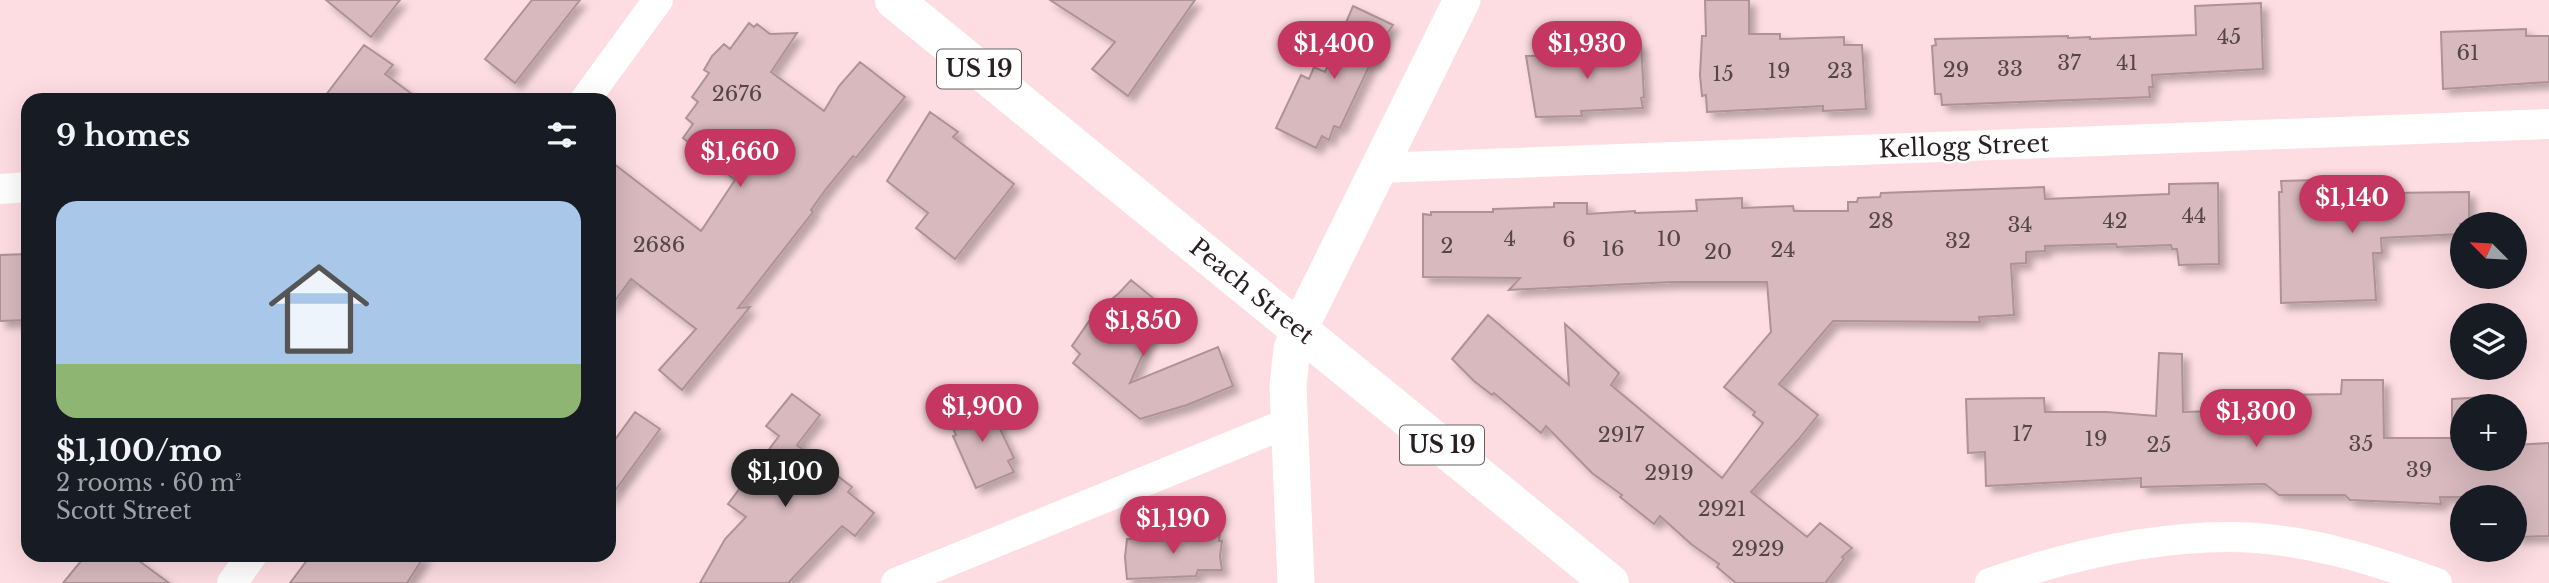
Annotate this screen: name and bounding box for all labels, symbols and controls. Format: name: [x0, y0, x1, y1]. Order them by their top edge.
pin: $1,400: [1277, 22, 1391, 81]
pin: $1,930: [1530, 22, 1644, 81]
house number: 45: [2217, 24, 2241, 50]
text: $1,400: [1294, 30, 1374, 58]
text: $1,930: [1548, 30, 1626, 58]
house number: 61: [2457, 40, 2479, 66]
road number: US 19: [937, 50, 1021, 88]
house number: 37: [2057, 50, 2081, 76]
house number: 41: [2116, 50, 2138, 76]
house number: 33: [1997, 56, 2023, 82]
house number: 29: [1943, 57, 1969, 83]
house number: 19: [1768, 58, 1790, 84]
house number: 23: [1827, 58, 1853, 84]
house number: 15: [1712, 61, 1734, 87]
house number: 2676: [712, 81, 762, 107]
icon: filters: [543, 116, 581, 154]
text: 9 homes: [56, 117, 190, 154]
street label: Kellogg Street: [1878, 129, 2050, 163]
pin: $1,660: [683, 130, 797, 189]
text: $1,660: [701, 138, 779, 166]
pin: $1,140: [2295, 176, 2409, 235]
text: $1,140: [2315, 184, 2389, 212]
house number: 44: [2182, 203, 2206, 229]
house number: 28: [1868, 208, 1894, 234]
house number: 42: [2102, 208, 2128, 234]
house number: 34: [2007, 212, 2033, 238]
north arrow: [2450, 212, 2527, 289]
map controls: [2450, 212, 2527, 562]
house number: 4: [1504, 226, 1516, 252]
house number: 10: [1657, 226, 1681, 252]
house number: 6: [1562, 227, 1576, 253]
house number: 32: [1945, 228, 1971, 254]
house number: 2686: [633, 232, 685, 258]
street label: Peach Street: [1184, 232, 1320, 350]
house number: 2: [1441, 233, 1453, 259]
house number: 16: [1602, 236, 1624, 262]
house number: 24: [1770, 237, 1796, 263]
house number: 20: [1704, 239, 1732, 265]
icon: home: [256, 246, 382, 372]
pin: $1,850: [1086, 298, 1200, 358]
button: layers: [2450, 303, 2527, 380]
text: $1,850: [1105, 307, 1181, 335]
pin: $1,900: [925, 384, 1039, 444]
pin: $1,300: [2199, 390, 2313, 449]
text: $1,900: [941, 393, 1023, 421]
button: +: [2450, 394, 2527, 471]
text: $1,300: [2216, 398, 2296, 426]
house number: 17: [2012, 421, 2032, 447]
house number: 2917: [1598, 422, 1645, 448]
road number: US 19: [1400, 426, 1484, 464]
house number: 19: [2085, 426, 2107, 452]
house number: 35: [2349, 431, 2373, 457]
text: $1,100/mo: [56, 432, 222, 469]
house number: 25: [2147, 432, 2171, 458]
pin: $1,100: [728, 449, 842, 509]
house number: 39: [2406, 457, 2432, 483]
text: $1,100: [747, 458, 823, 486]
house number: 2919: [1644, 460, 1694, 486]
text: 2 rooms · 60 m²: [56, 469, 242, 497]
button: −: [2450, 485, 2527, 562]
pin: $1,190: [1116, 496, 1230, 556]
house number: 2921: [1698, 496, 1746, 522]
text: Scott Street: [56, 497, 191, 525]
text: $1,190: [1136, 505, 1210, 533]
house number: 2929: [1732, 536, 1784, 562]

